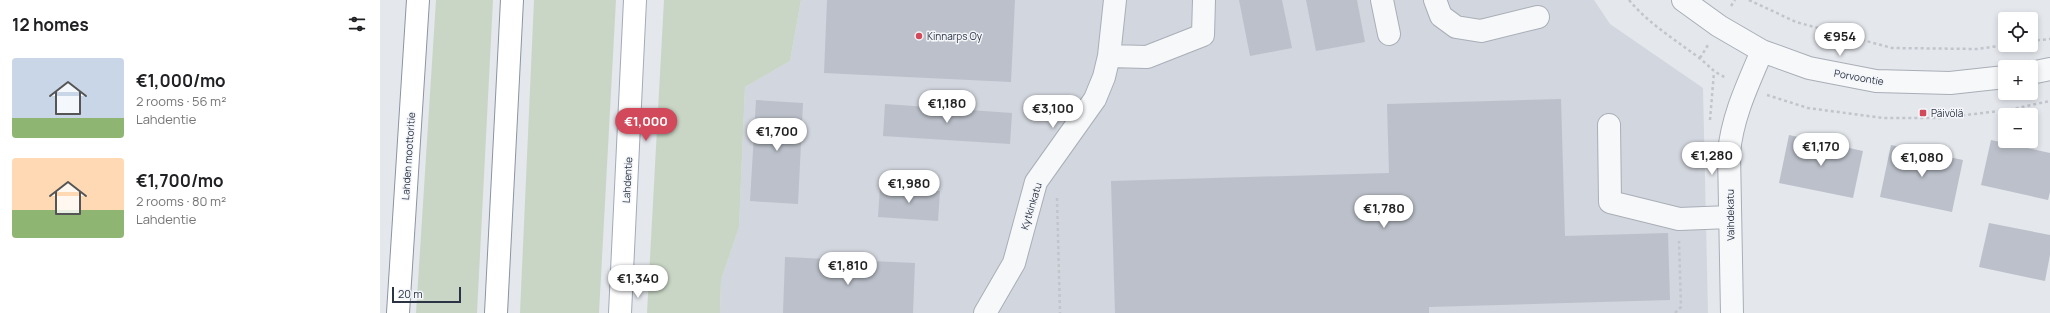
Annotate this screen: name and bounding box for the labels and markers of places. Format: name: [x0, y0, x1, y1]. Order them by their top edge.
pin: €954: [1816, 23, 1864, 57]
place label: Kinnarps Oy: [927, 29, 983, 43]
marker: Kinnarps Oy: [914, 31, 924, 41]
pin: €1,180: [914, 90, 980, 124]
pin: €3,100: [1020, 95, 1086, 129]
place label: Päivölä: [1931, 106, 1963, 120]
pin: €1,000: [613, 108, 679, 142]
marker: Päivölä: [1918, 108, 1928, 118]
pin: €1,700: [744, 118, 810, 152]
pin: €1,170: [1788, 133, 1854, 167]
pin: €1,280: [1679, 142, 1745, 176]
pin: €1,080: [1889, 144, 1955, 178]
pin: €1,980: [876, 170, 942, 204]
pin: €1,780: [1351, 195, 1417, 229]
pin: €1,810: [815, 252, 881, 286]
pin: €1,340: [605, 265, 671, 299]

